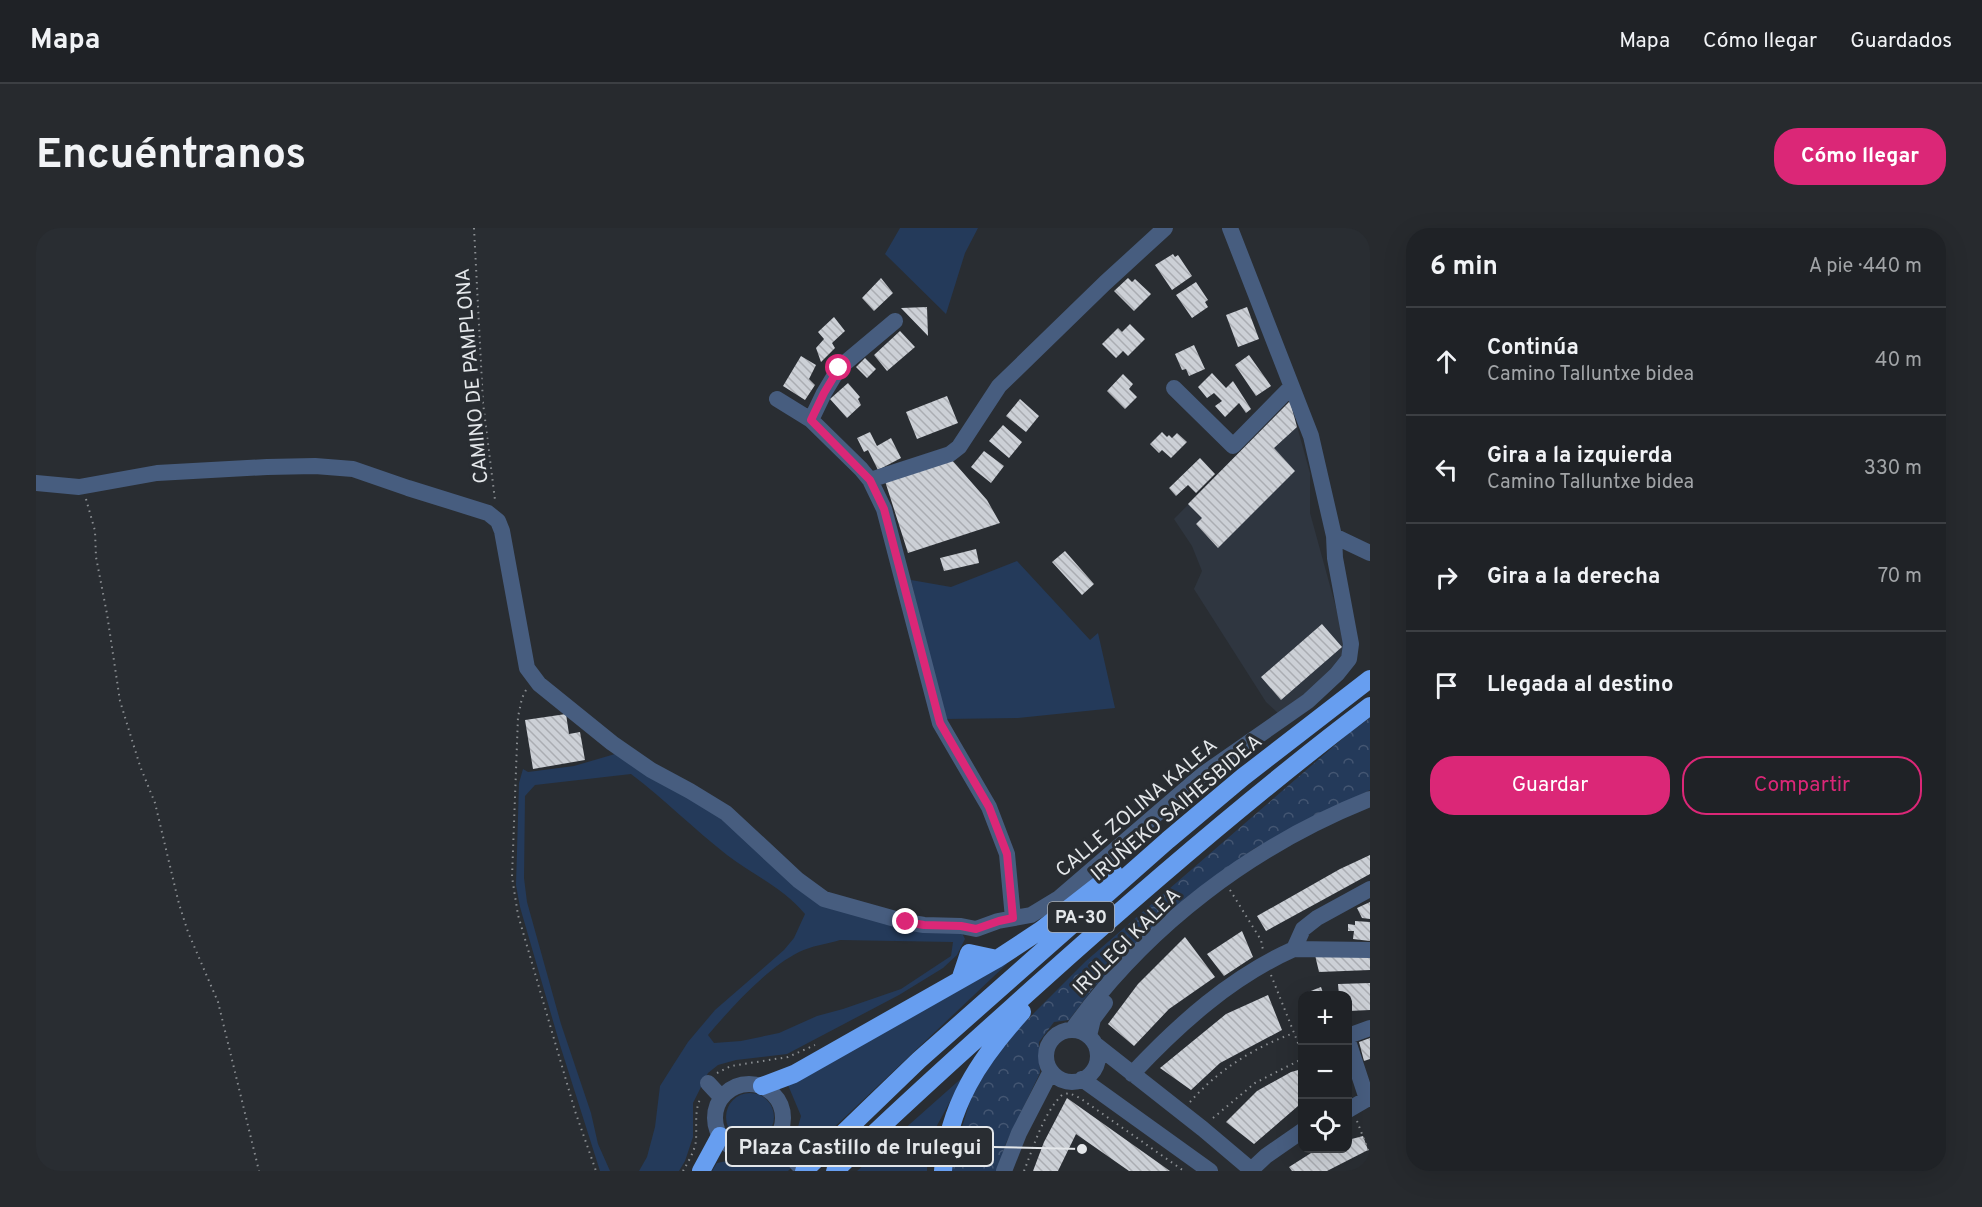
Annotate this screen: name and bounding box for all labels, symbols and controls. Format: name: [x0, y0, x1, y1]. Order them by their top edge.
text: Mapa: [30, 23, 100, 59]
text: Mapa: [1619, 28, 1670, 55]
text: Cómo llegar: [1703, 28, 1817, 55]
text: Guardados: [1850, 28, 1952, 55]
button: Cómo llegar: [1774, 128, 1946, 185]
text: Encuéntranos: [36, 130, 306, 183]
text: 6 min: [1430, 251, 1498, 284]
text: A pie · 440 m: [1809, 254, 1922, 280]
street label: CAMINO DE PAMPLONA: [451, 267, 495, 485]
text: Continúa: [1487, 335, 1579, 362]
icon: ahead: [1430, 345, 1463, 378]
text: 40 m: [1875, 348, 1922, 374]
route start: [825, 354, 851, 380]
text: Camino Talluntxe bidea: [1487, 362, 1694, 388]
text: Gira a la izquierda: [1487, 443, 1673, 470]
icon: left: [1430, 453, 1463, 486]
text: 330 m: [1864, 456, 1922, 482]
text: Camino Talluntxe bidea: [1487, 470, 1694, 496]
icon: right: [1430, 561, 1463, 594]
text: Gira a la derecha: [1487, 564, 1660, 591]
text: 70 m: [1878, 564, 1922, 590]
icon: arrive: [1430, 669, 1463, 702]
text: Llegada al destino: [1487, 672, 1673, 699]
street label: IRUÑEKO SAIHESBIDEA: [1086, 728, 1268, 888]
street label: CALLE ZOLINA KALEA: [1051, 733, 1224, 884]
button: Guardar: [1430, 756, 1670, 815]
button: Compartir: [1682, 756, 1922, 815]
street label: IRULEGI KALEA: [1068, 883, 1187, 1002]
road number: PA-30: [1048, 902, 1114, 932]
route end: [892, 908, 918, 934]
map controls: [1298, 991, 1352, 1153]
button: +: [1298, 991, 1352, 1045]
button: −: [1298, 1045, 1352, 1099]
button: locate: [1298, 1099, 1352, 1153]
callout: Plaza Castillo de Irulegui: [726, 1127, 993, 1166]
text: Plaza Castillo de Irulegui: [739, 1135, 981, 1162]

